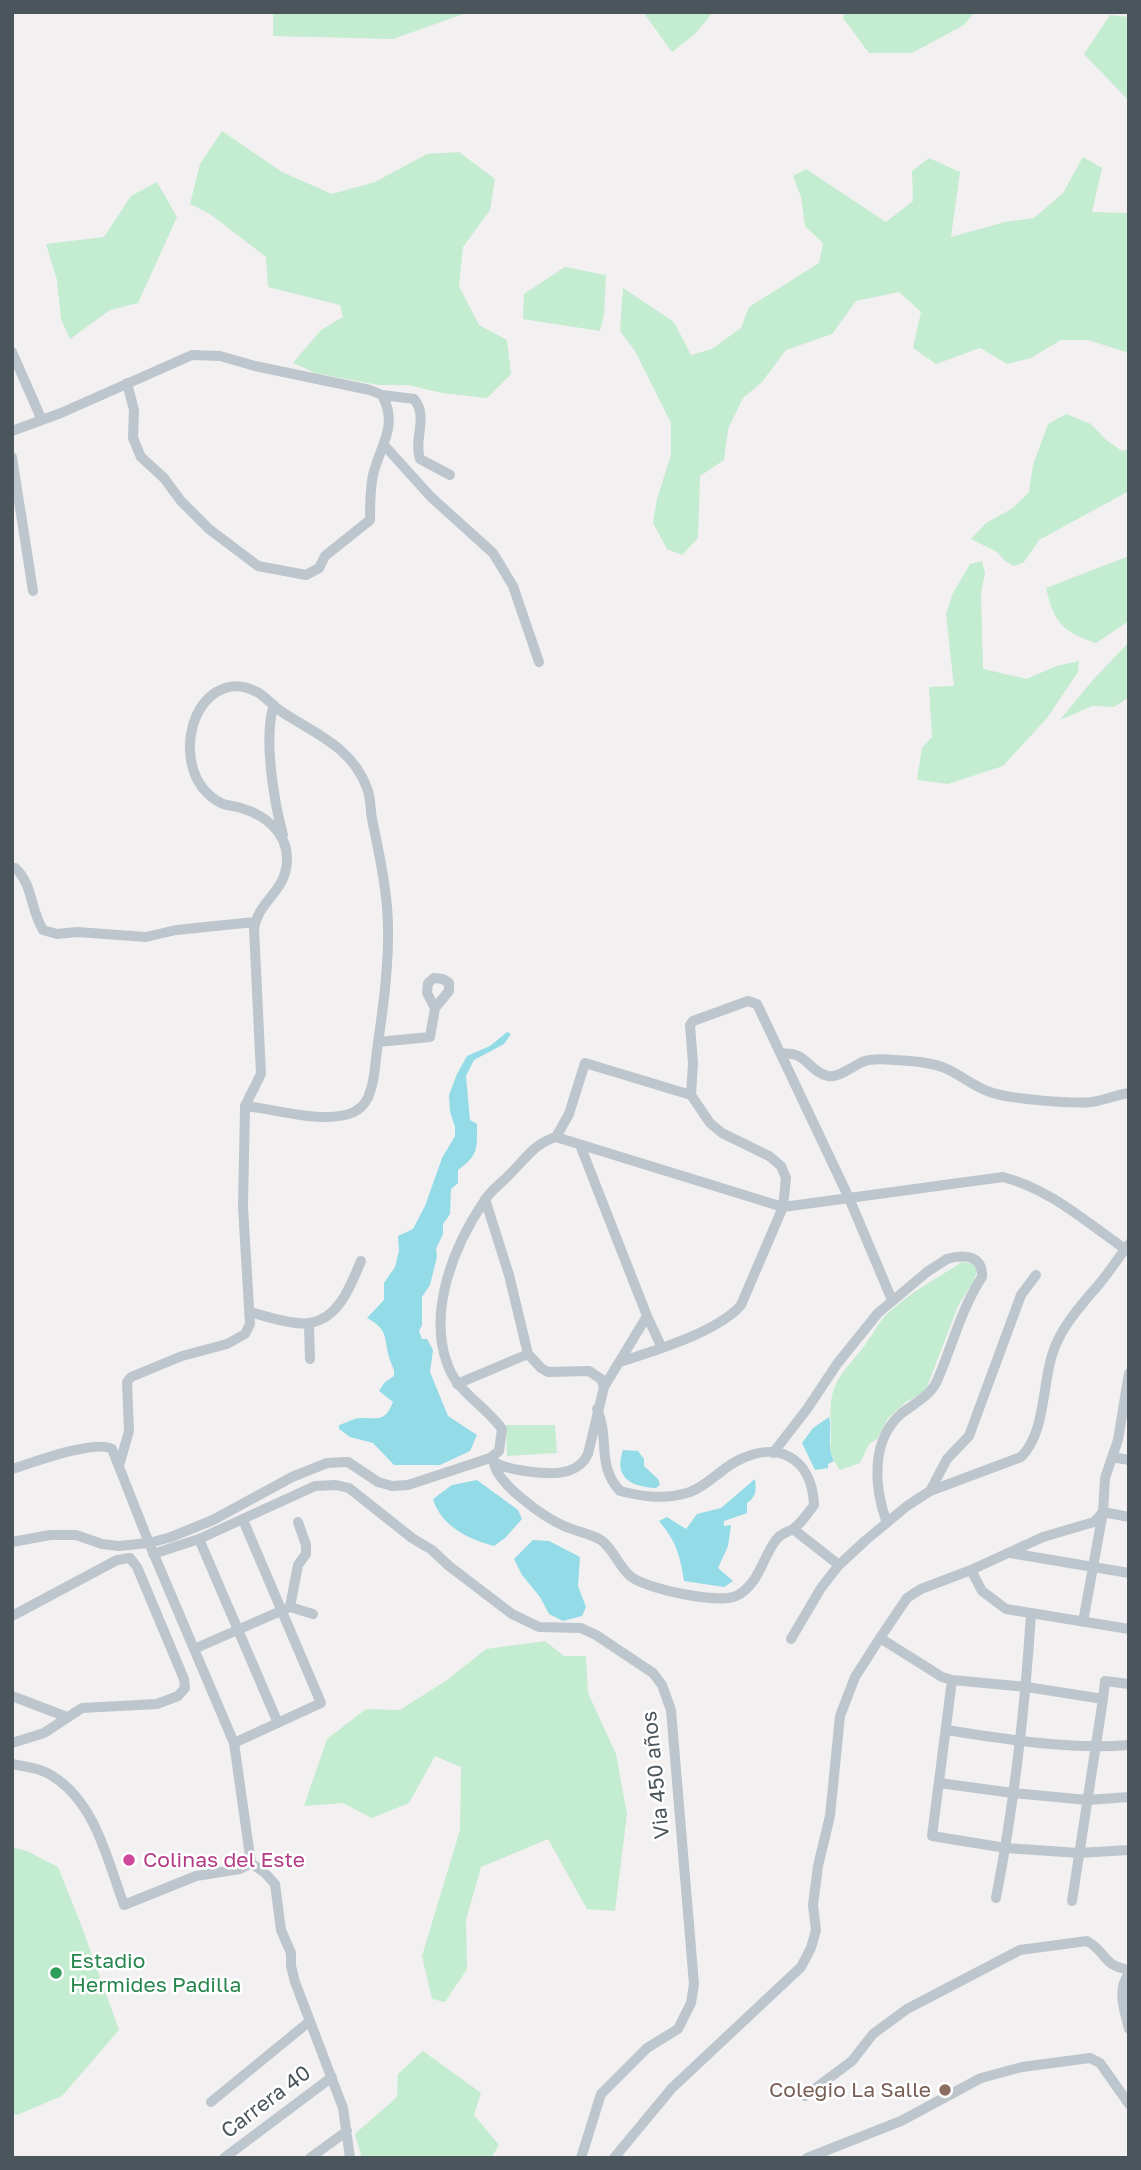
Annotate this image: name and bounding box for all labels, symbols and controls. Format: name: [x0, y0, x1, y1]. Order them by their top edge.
street label: Via 450 años: [637, 1710, 675, 1840]
place label: Colinas del Este: [143, 1847, 305, 1873]
marker: Colinas del Este: [121, 1852, 137, 1868]
place label: Estadio Hermides Padilla: [70, 1948, 241, 1998]
marker: Estadio Hermides Padilla: [48, 1965, 64, 1981]
street label: Carrera 40: [216, 2060, 316, 2144]
place label: Colegio La Salle: [769, 2077, 931, 2103]
marker: Colegio La Salle: [937, 2082, 953, 2098]

